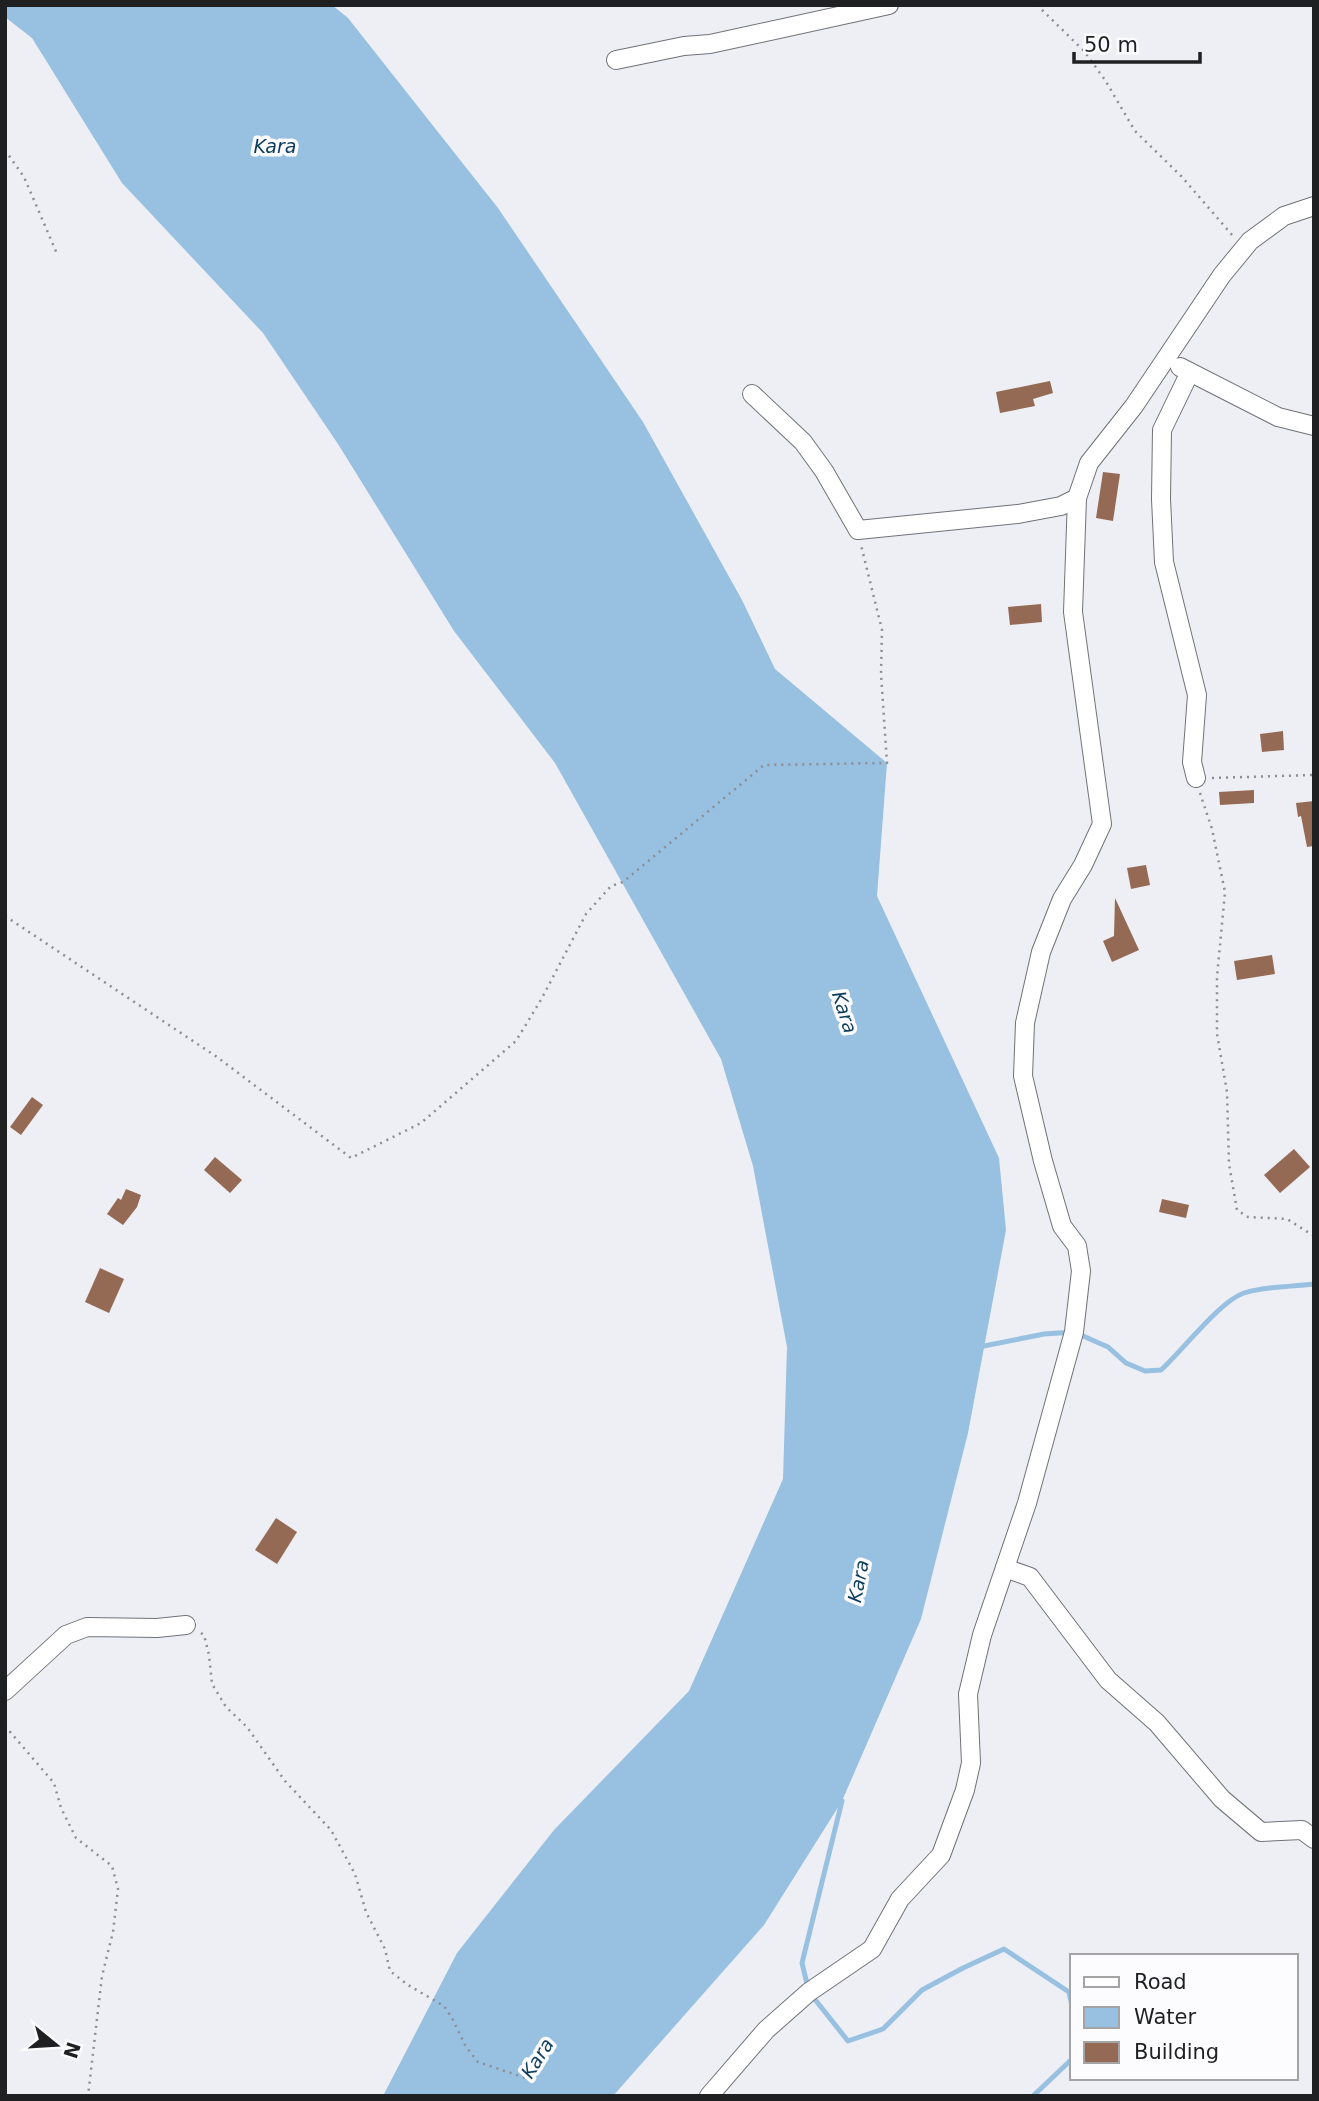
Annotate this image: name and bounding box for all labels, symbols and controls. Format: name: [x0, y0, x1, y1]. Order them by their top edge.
scale bar: [1074, 21, 1200, 65]
text: 50 m: [1084, 33, 1138, 57]
water label: Kara: [254, 135, 296, 157]
water label: Kara: [828, 988, 862, 1036]
water label: Kara: [843, 1558, 873, 1604]
legend: [1070, 1954, 1298, 2080]
text: Road: [1134, 1970, 1187, 1994]
text: Water: [1134, 2005, 1196, 2029]
north arrow: [21, 2010, 91, 2080]
water label: Kara: [516, 2034, 558, 2082]
text: N: [59, 2039, 85, 2061]
text: Building: [1134, 2040, 1219, 2064]

